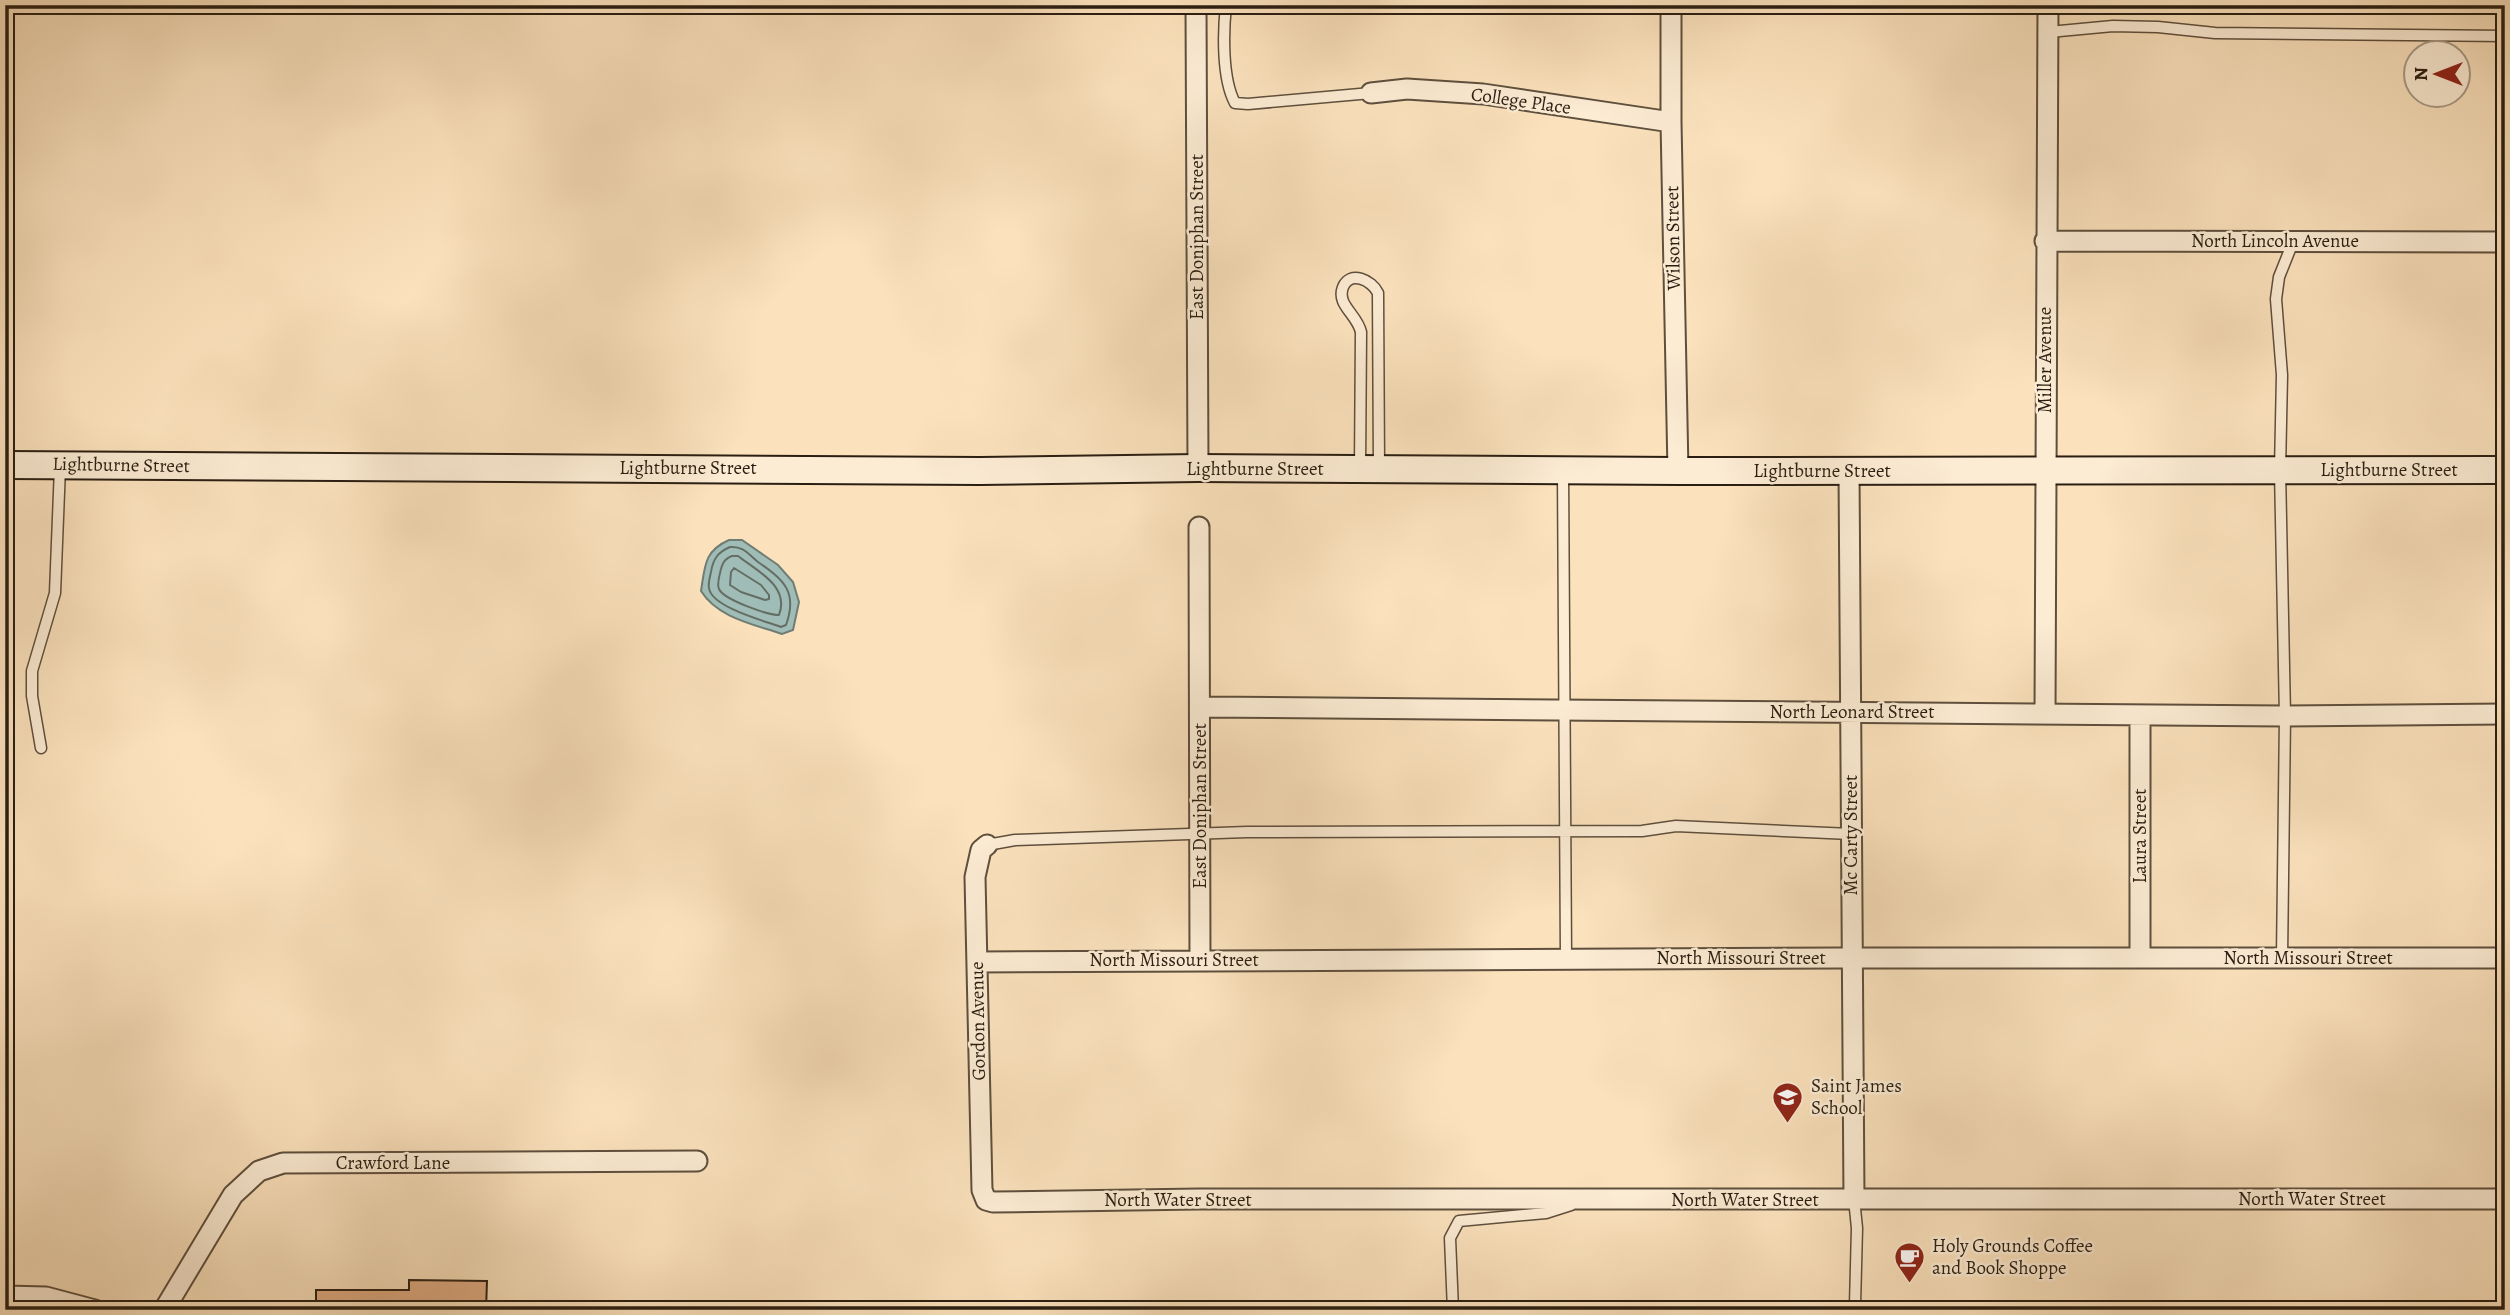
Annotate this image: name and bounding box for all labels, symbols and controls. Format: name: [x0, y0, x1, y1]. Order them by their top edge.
north arrow: [2402, 38, 2472, 108]
text: N: [2408, 67, 2434, 81]
street label: College Place: [1469, 81, 1573, 121]
street label: East Doniphan Street: [1184, 154, 1210, 320]
street label: Wilson Street: [1659, 185, 1687, 292]
street label: North Lincoln Avenue: [2191, 228, 2359, 254]
street label: Miller Avenue: [2032, 307, 2058, 413]
street label: Lightburne Street: [52, 451, 190, 479]
street label: Lightburne Street: [619, 455, 757, 481]
street label: Lightburne Street: [1186, 456, 1324, 482]
street label: Lightburne Street: [2320, 457, 2458, 483]
street label: Lightburne Street: [1753, 458, 1891, 484]
street label: North Leonard Street: [1770, 699, 1934, 725]
street label: East Doniphan Street: [1187, 723, 1213, 889]
street label: Mc Carty Street: [1838, 775, 1864, 895]
street label: Laura Street: [2127, 788, 2153, 884]
street label: North Missouri Street: [1656, 945, 1826, 971]
street label: North Missouri Street: [2223, 945, 2393, 971]
street label: North Missouri Street: [1089, 947, 1259, 973]
street label: Gordon Avenue: [964, 961, 992, 1081]
place label: Saint James School: [1811, 1073, 1902, 1121]
school or university icon: Saint James School: [1771, 1080, 1805, 1124]
street label: Crawford Lane: [336, 1150, 450, 1176]
street label: North Water Street: [2238, 1186, 2386, 1212]
street label: North Water Street: [1104, 1187, 1252, 1213]
street label: North Water Street: [1671, 1187, 1819, 1213]
place label: Holy Grounds Coffee and Book Shoppe: [1932, 1233, 2093, 1281]
cafe icon: Holy Grounds Coffee and Book Shoppe: [1892, 1240, 1926, 1284]

